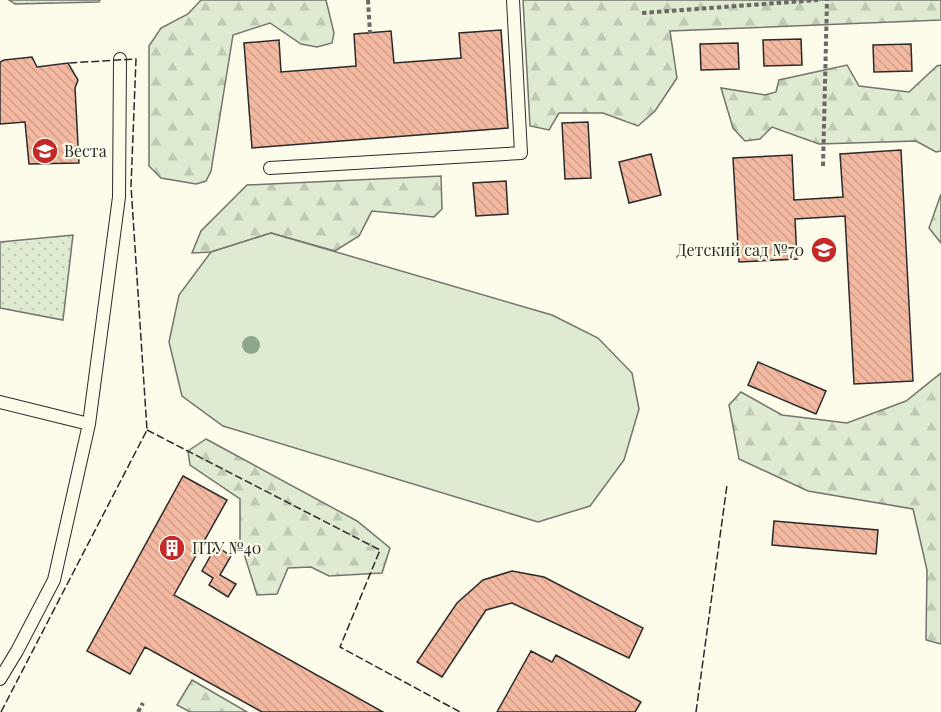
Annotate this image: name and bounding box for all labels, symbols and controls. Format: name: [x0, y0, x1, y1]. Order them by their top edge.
school or university icon: Веста: [30, 136, 60, 166]
place label: Веста: [64, 140, 107, 161]
school or university icon: Детский сад №70: [809, 235, 839, 265]
place label: Детский сад №70: [677, 239, 804, 260]
building icon: ПТУ №40: [157, 533, 187, 563]
place label: ПТУ №40: [192, 537, 261, 558]

